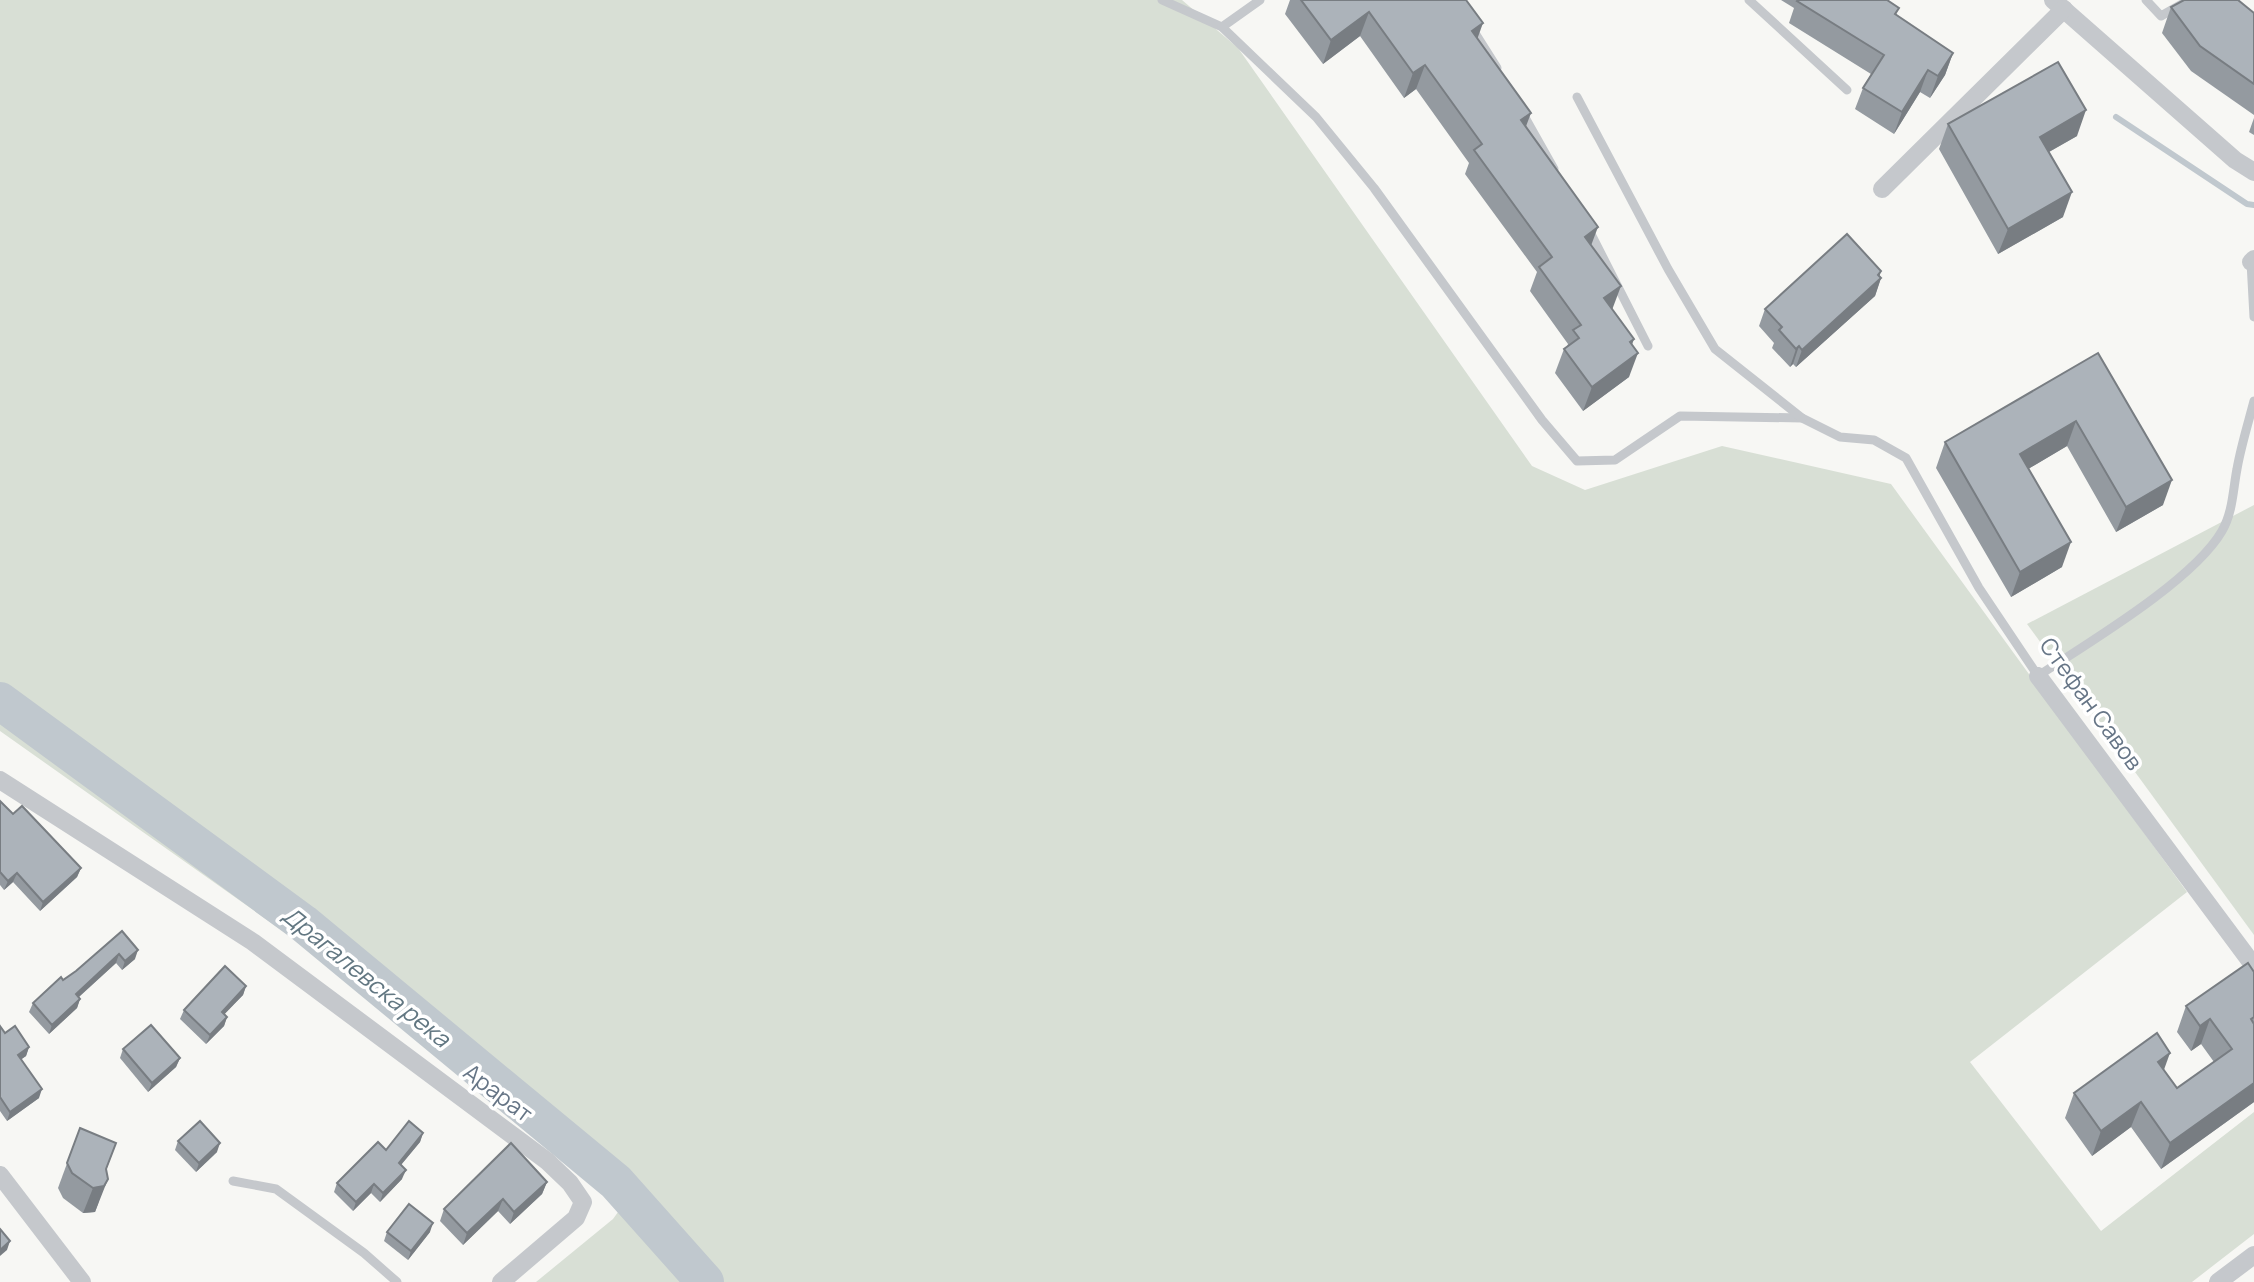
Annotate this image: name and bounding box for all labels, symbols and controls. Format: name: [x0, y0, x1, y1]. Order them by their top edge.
street label: Стефан Савов: [2033, 631, 2151, 776]
water label: Драгалевска река: [276, 898, 459, 1055]
street label: Арарат: [457, 1056, 540, 1129]

